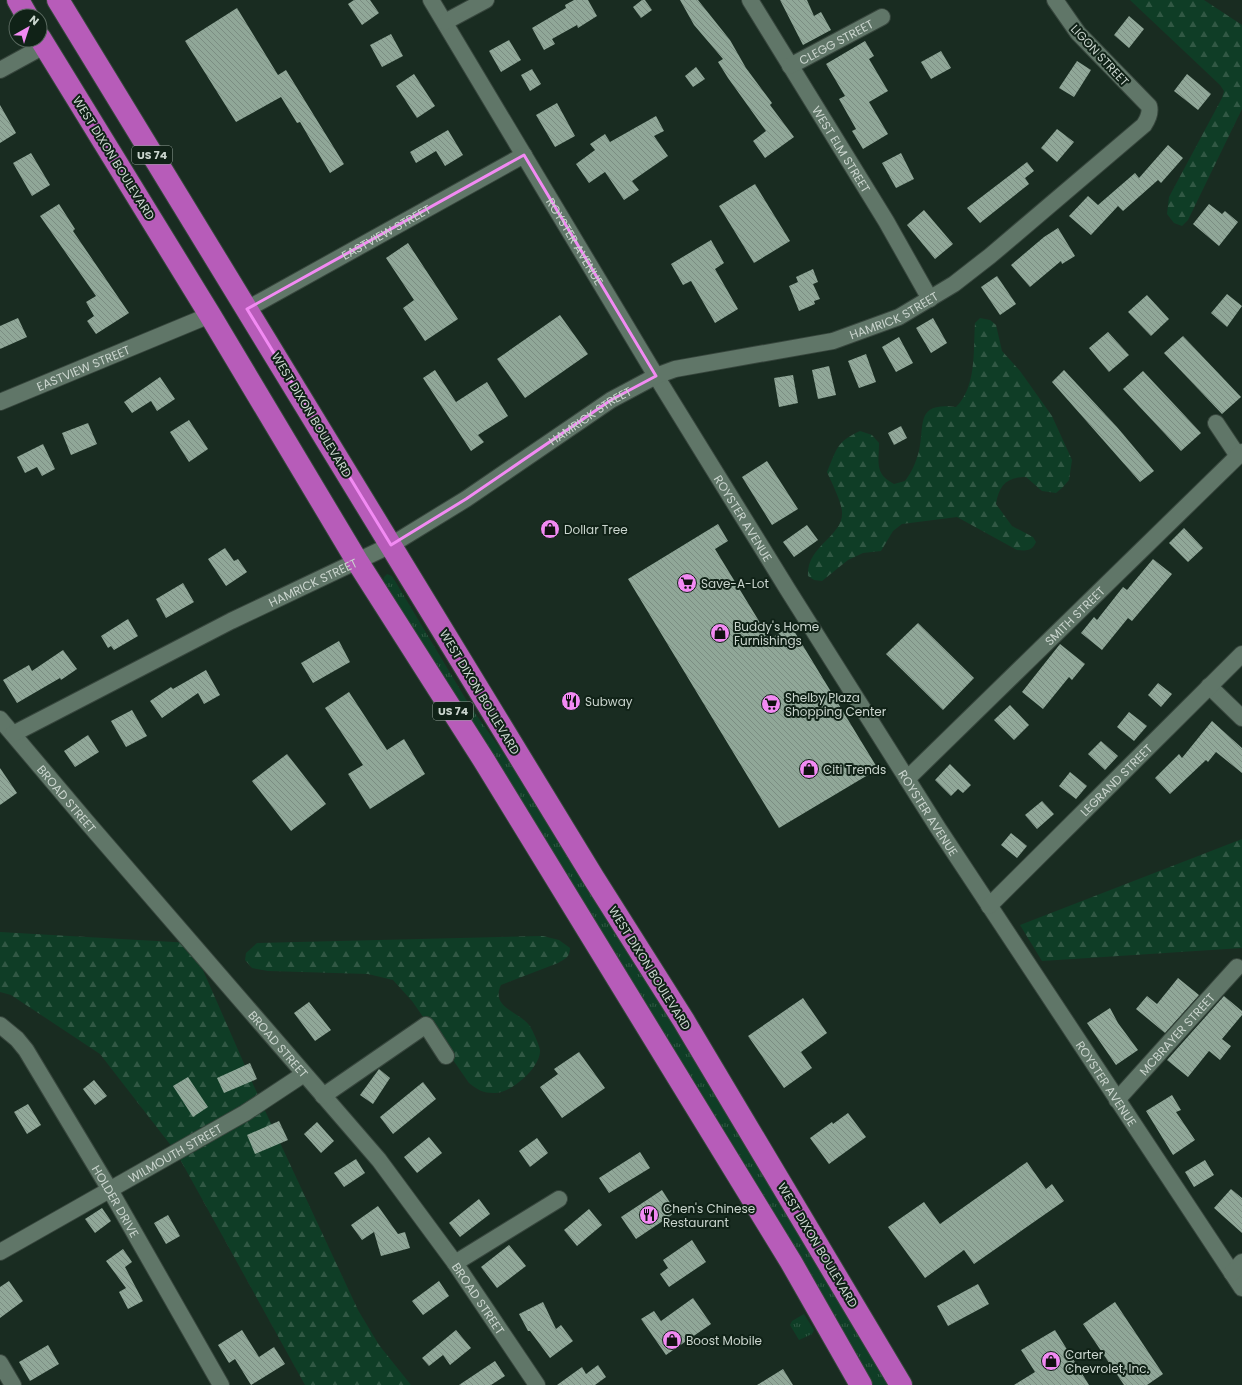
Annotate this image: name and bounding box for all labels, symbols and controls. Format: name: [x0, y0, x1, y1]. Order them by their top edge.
north arrow: [8, 8, 48, 48]
text: N: [26, 11, 43, 29]
street label: CLEGG STREET: [796, 15, 877, 68]
street label: LIGON STREET: [1067, 21, 1133, 90]
street label: WEST DIXON BOULEVARD: [69, 93, 159, 223]
street label: WEST ELM STREET: [808, 102, 875, 196]
road number: US 74: [132, 146, 172, 164]
street label: ROYSTER AVENUE: [543, 194, 608, 288]
street label: EASTVIEW STREET: [338, 200, 434, 263]
street label: HAMRICK STREET: [847, 287, 942, 343]
street label: EASTVIEW STREET: [34, 340, 133, 394]
street label: WEST DIXON BOULEVARD: [268, 349, 356, 481]
street label: HAMRICK STREET: [545, 382, 635, 449]
street label: ROYSTER AVENUE: [710, 471, 777, 565]
shop icon: Dollar Tree: [539, 518, 561, 540]
place label: Dollar Tree: [564, 521, 628, 538]
street label: HAMRICK STREET: [266, 554, 360, 611]
supermarket icon: Save-A-Lot: [676, 572, 698, 594]
place label: Save-A-Lot: [701, 575, 769, 592]
street label: SMITH STREET: [1041, 582, 1109, 649]
place label: Buddy's Home Furnishings: [734, 618, 819, 649]
shop icon: Buddy's Home Furnishings: [709, 622, 731, 644]
street label: WEST DIXON BOULEVARD: [436, 626, 524, 758]
place label: Shelby Plaza Shopping Center: [785, 689, 887, 720]
restaurant icon: Subway: [560, 690, 582, 712]
place label: Subway: [585, 693, 633, 710]
supermarket icon: Shelby Plaza Shopping Center: [760, 693, 782, 715]
road number: US 74: [433, 702, 473, 720]
street label: LEGRAND STREET: [1076, 739, 1156, 820]
shop icon: Citi Trends: [798, 758, 820, 780]
street label: BROAD STREET: [34, 761, 101, 836]
place label: Citi Trends: [823, 761, 886, 778]
street label: ROYSTER AVENUE: [895, 766, 963, 859]
street label: WEST DIXON BOULEVARD: [605, 903, 695, 1033]
street label: MCBRAYER STREET: [1135, 989, 1219, 1079]
street label: BROAD STREET: [245, 1007, 313, 1081]
street label: ROYSTER AVENUE: [1072, 1037, 1141, 1129]
street label: WILMOUTH STREET: [125, 1119, 225, 1186]
street label: HOLDER DRIVE: [88, 1162, 144, 1240]
street label: WEST DIXON BOULEVARD: [774, 1179, 862, 1311]
place label: Chen's Chinese Restaurant: [663, 1200, 755, 1231]
restaurant icon: Chen's Chinese Restaurant: [638, 1204, 660, 1226]
street label: BROAD STREET: [448, 1259, 509, 1338]
shop icon: Boost Mobile: [661, 1329, 683, 1351]
place label: Boost Mobile: [686, 1332, 762, 1349]
place label: Carter Chevrolet, Inc.: [1065, 1346, 1149, 1377]
shop icon: Carter Chevrolet, Inc.: [1040, 1350, 1062, 1372]

